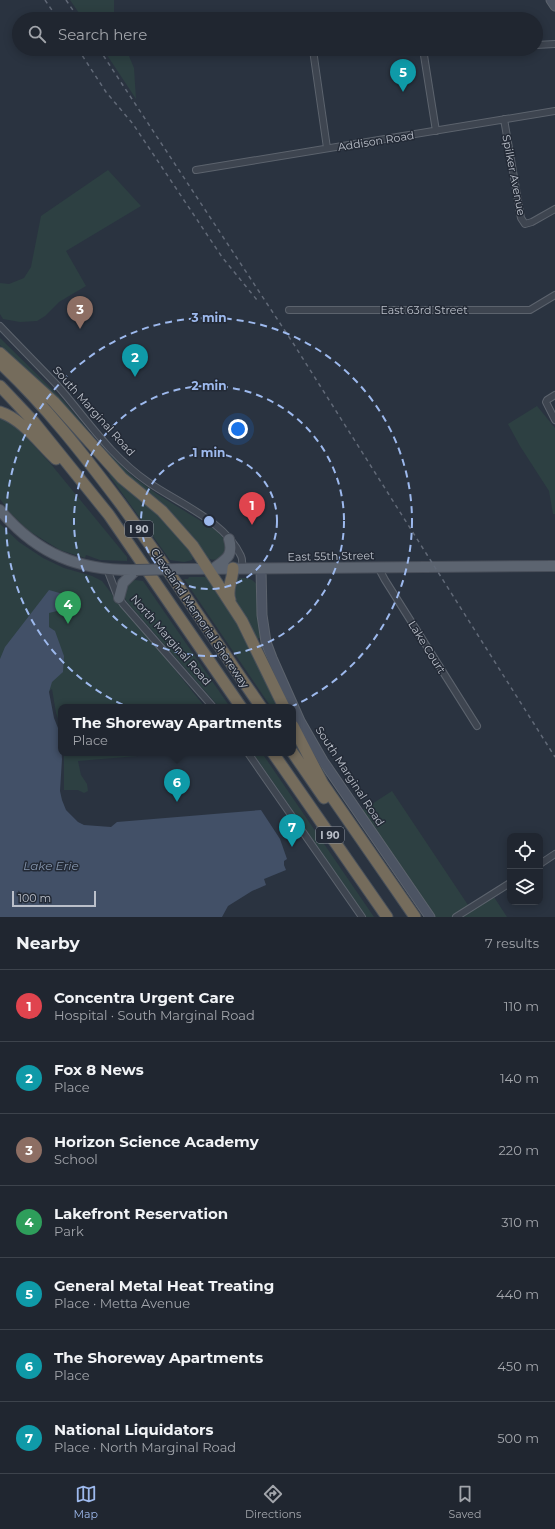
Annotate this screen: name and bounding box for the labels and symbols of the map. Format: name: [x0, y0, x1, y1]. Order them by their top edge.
pin: 5: [390, 59, 416, 92]
street label: Addison Road: [337, 128, 415, 154]
street label: Spilker Avenue: [499, 133, 529, 217]
pin: 3: [67, 296, 93, 329]
street label: East 63rd Street: [380, 303, 468, 317]
text: 3 min: [191, 310, 227, 325]
pin: 2: [122, 344, 148, 377]
street label: South Marginal Road: [50, 363, 138, 459]
text: 2 min: [192, 378, 226, 393]
your location: [228, 419, 248, 439]
text: 1 min: [193, 445, 225, 460]
pin: 1: [239, 492, 265, 525]
centre of rings: [202, 514, 216, 528]
road number: I 90: [125, 521, 153, 537]
street label: Cleveland Memorial Shoreway: [148, 545, 252, 691]
street label: East 55th Street: [287, 548, 375, 564]
pin: 4: [55, 591, 81, 624]
street label: North Marginal Road: [128, 592, 214, 688]
street label: Lake Court: [405, 618, 449, 676]
street label: South Marginal Road: [313, 723, 387, 829]
pin: 6: [164, 769, 190, 802]
pin: 7: [279, 814, 305, 847]
road number: I 90: [316, 827, 344, 843]
water label: Lake Erie: [23, 858, 79, 873]
scale bar: [12, 889, 96, 908]

